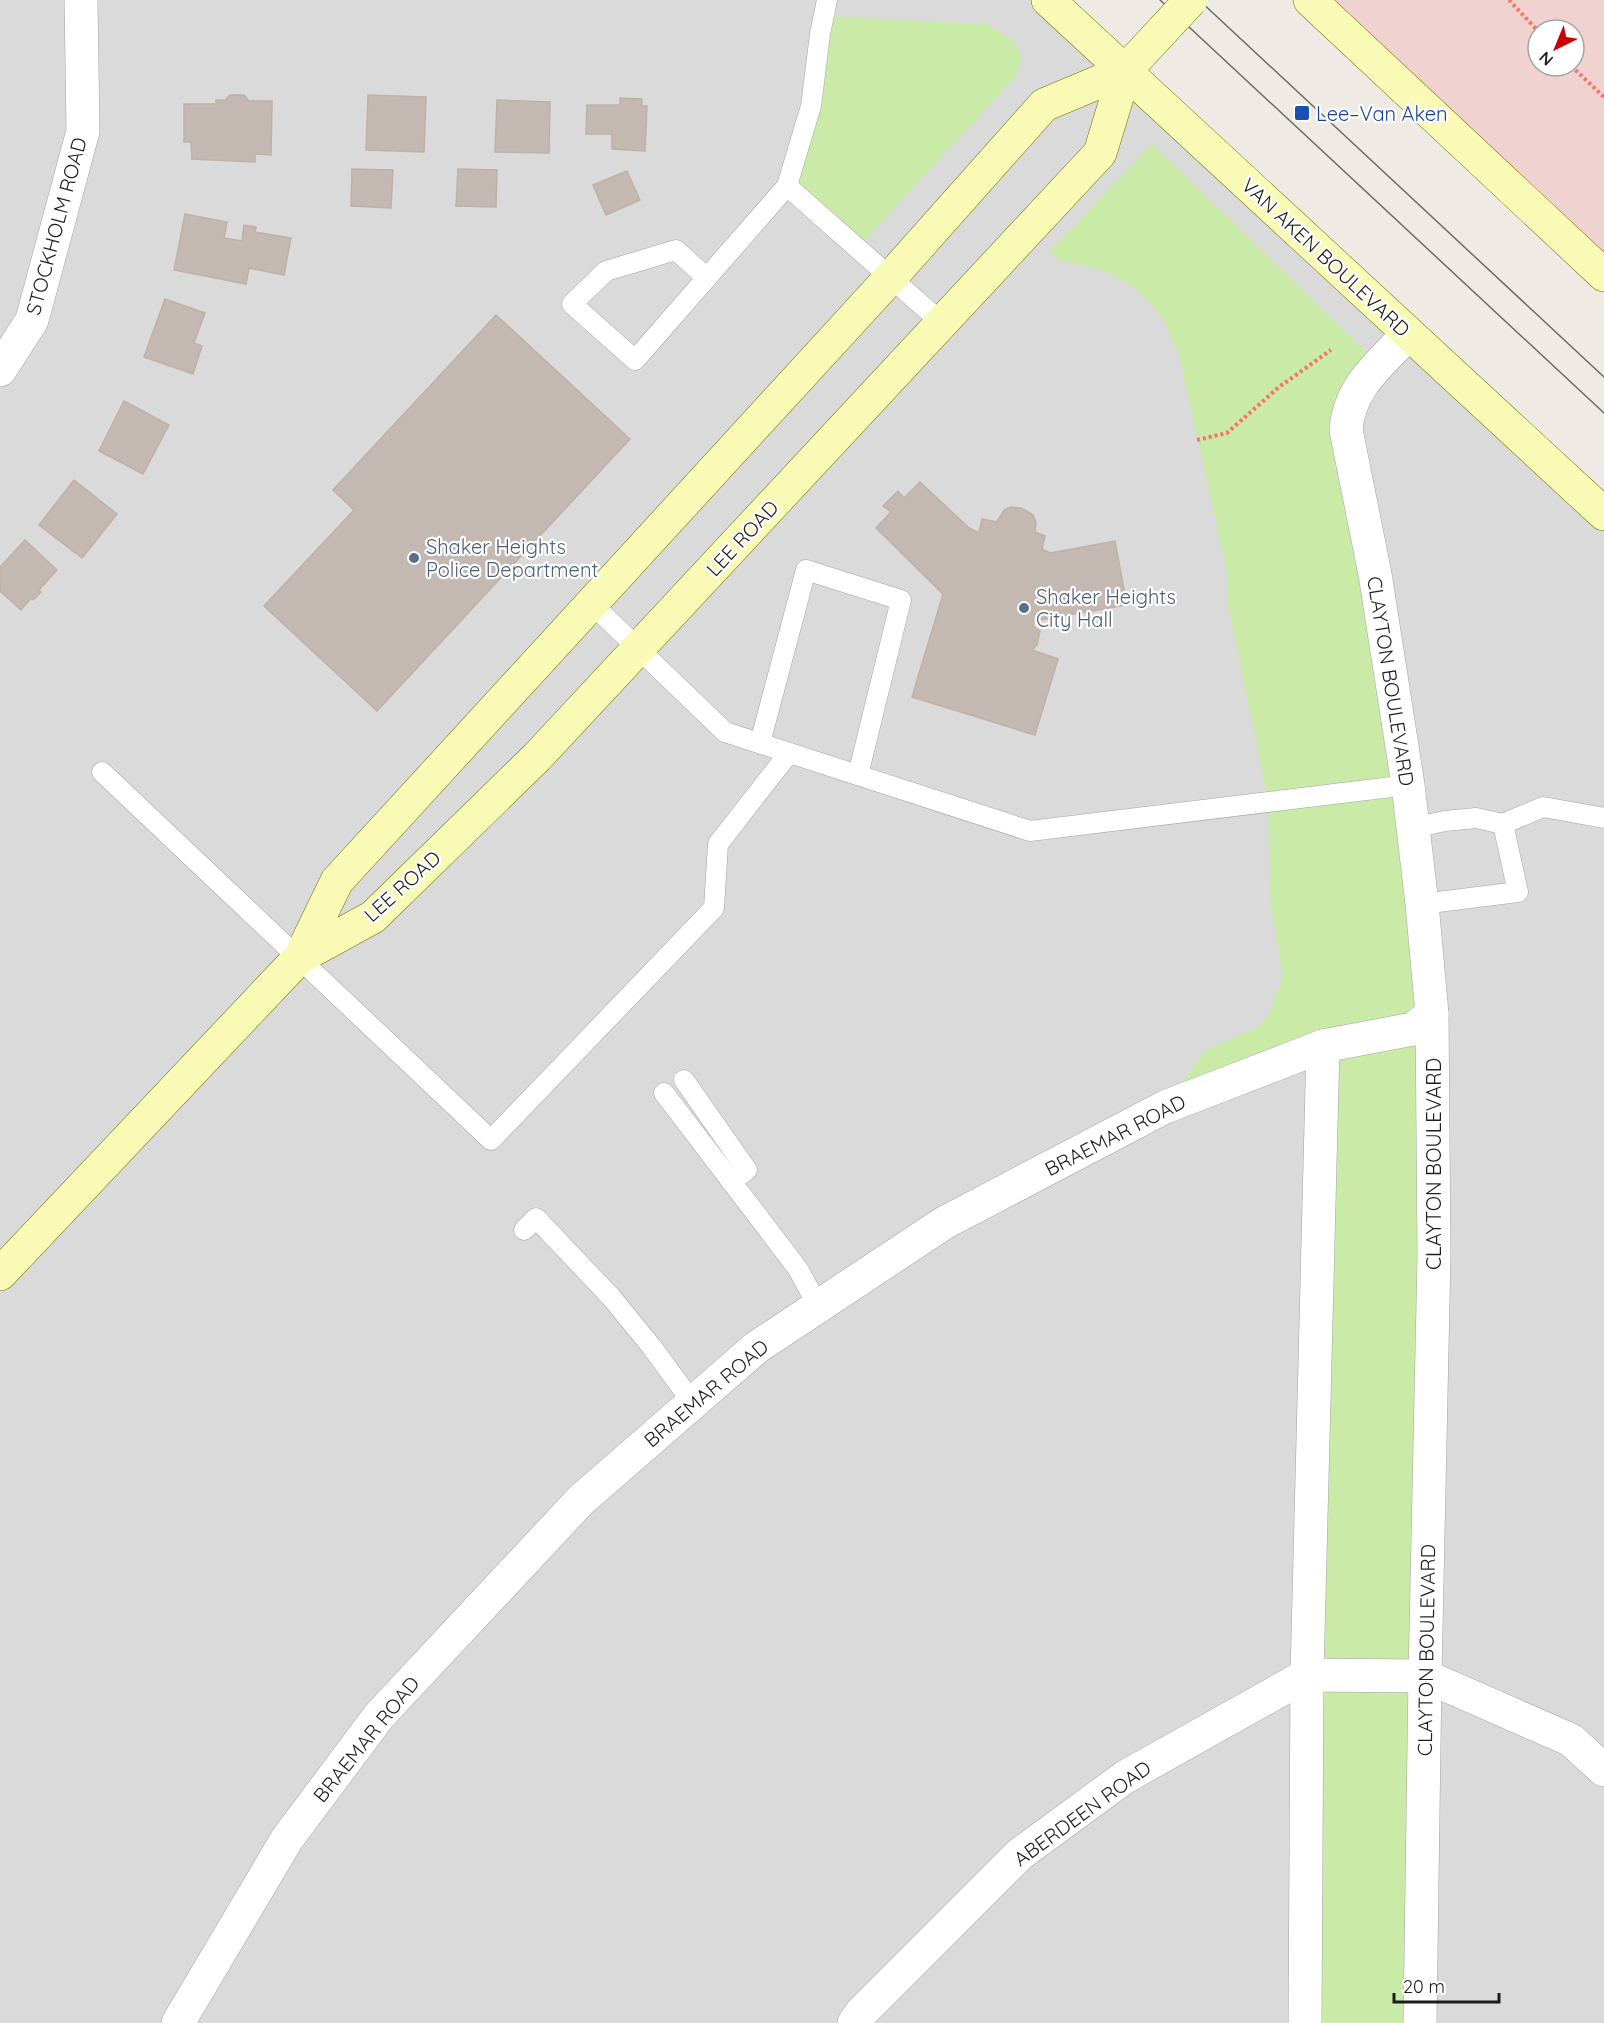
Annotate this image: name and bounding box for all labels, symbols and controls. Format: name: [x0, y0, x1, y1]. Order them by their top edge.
north arrow: [1526, 18, 1586, 78]
text: N: [1535, 48, 1557, 70]
place label: Lee–Van Aken: [1316, 101, 1448, 126]
marker: Lee–Van Aken: [1293, 104, 1311, 122]
street label: STOCKHOLM ROAD: [20, 134, 92, 318]
street label: VAN AKEN BOULEVARD: [1237, 172, 1415, 342]
street label: LEE ROAD: [701, 495, 783, 581]
place label: Shaker Heights Police Department: [426, 534, 598, 582]
marker: Shaker Heights Police Department: [407, 551, 421, 565]
street label: CLAYTON BOULEVARD: [1362, 574, 1420, 788]
place label: Shaker Heights City Hall: [1036, 584, 1176, 632]
marker: Shaker Heights City Hall: [1017, 601, 1031, 615]
street label: LEE ROAD: [358, 845, 446, 927]
street label: CLAYTON BOULEVARD: [1421, 1058, 1446, 1270]
street label: BRAEMAR ROAD: [1040, 1089, 1190, 1181]
street label: BRAEMAR ROAD: [639, 1334, 773, 1452]
street label: CLAYTON BOULEVARD: [1412, 1544, 1440, 1756]
street label: BRAEMAR ROAD: [308, 1671, 424, 1807]
street label: ABERDEEN ROAD: [1008, 1755, 1156, 1871]
scale bar: [1394, 1966, 1499, 2004]
text: 20 m: [1403, 1975, 1445, 1998]

